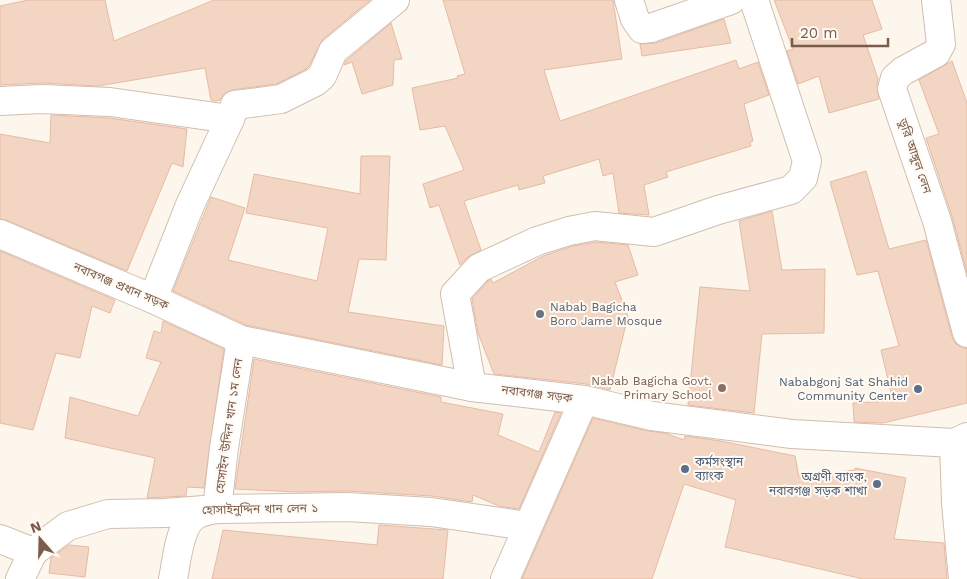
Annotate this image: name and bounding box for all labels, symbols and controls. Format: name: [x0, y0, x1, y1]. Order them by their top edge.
scale bar: [792, 15, 888, 47]
text: 20 m: [800, 24, 838, 42]
street label: ডুরি আঙ্গুল লেন: [894, 115, 936, 197]
street label: নবাবগঞ্জ প্রধান সড়ক: [70, 259, 171, 313]
place label: Nabab Bagicha Boro Jame Mosque: [550, 300, 662, 328]
marker: Nabab Bagicha Boro Jame Mosque: [534, 308, 546, 320]
street label: হোসাইন উদ্দিন খান ১ম লেন: [212, 357, 246, 494]
place label: Nabab Bagicha Govt. Primary School: [591, 374, 712, 402]
place label: Nababgonj Sat Shahid Community Center: [779, 375, 908, 403]
marker: Nabab Bagicha Govt. Primary School: [716, 382, 728, 394]
street label: নবাবগঞ্জ সড়ক: [500, 383, 574, 405]
marker: Nababgonj Sat Shahid Community Center: [912, 383, 924, 395]
place label: কর্মসংস্থান ব্যাংক: [694, 454, 744, 483]
marker: কর্মসংস্থান ব্যাংক: [679, 463, 691, 475]
place label: অগ্রণী ব্যাংক, নবাবগঞ্জ সড়ক শাখা: [768, 469, 868, 498]
marker: অগ্রণী ব্যাংক, নবাবগঞ্জ সড়ক শাখা: [871, 478, 883, 490]
street label: হোসাইনুদ্দিন খান লেন ১: [202, 500, 318, 518]
north arrow: [15, 514, 65, 564]
text: N: [28, 517, 43, 536]

